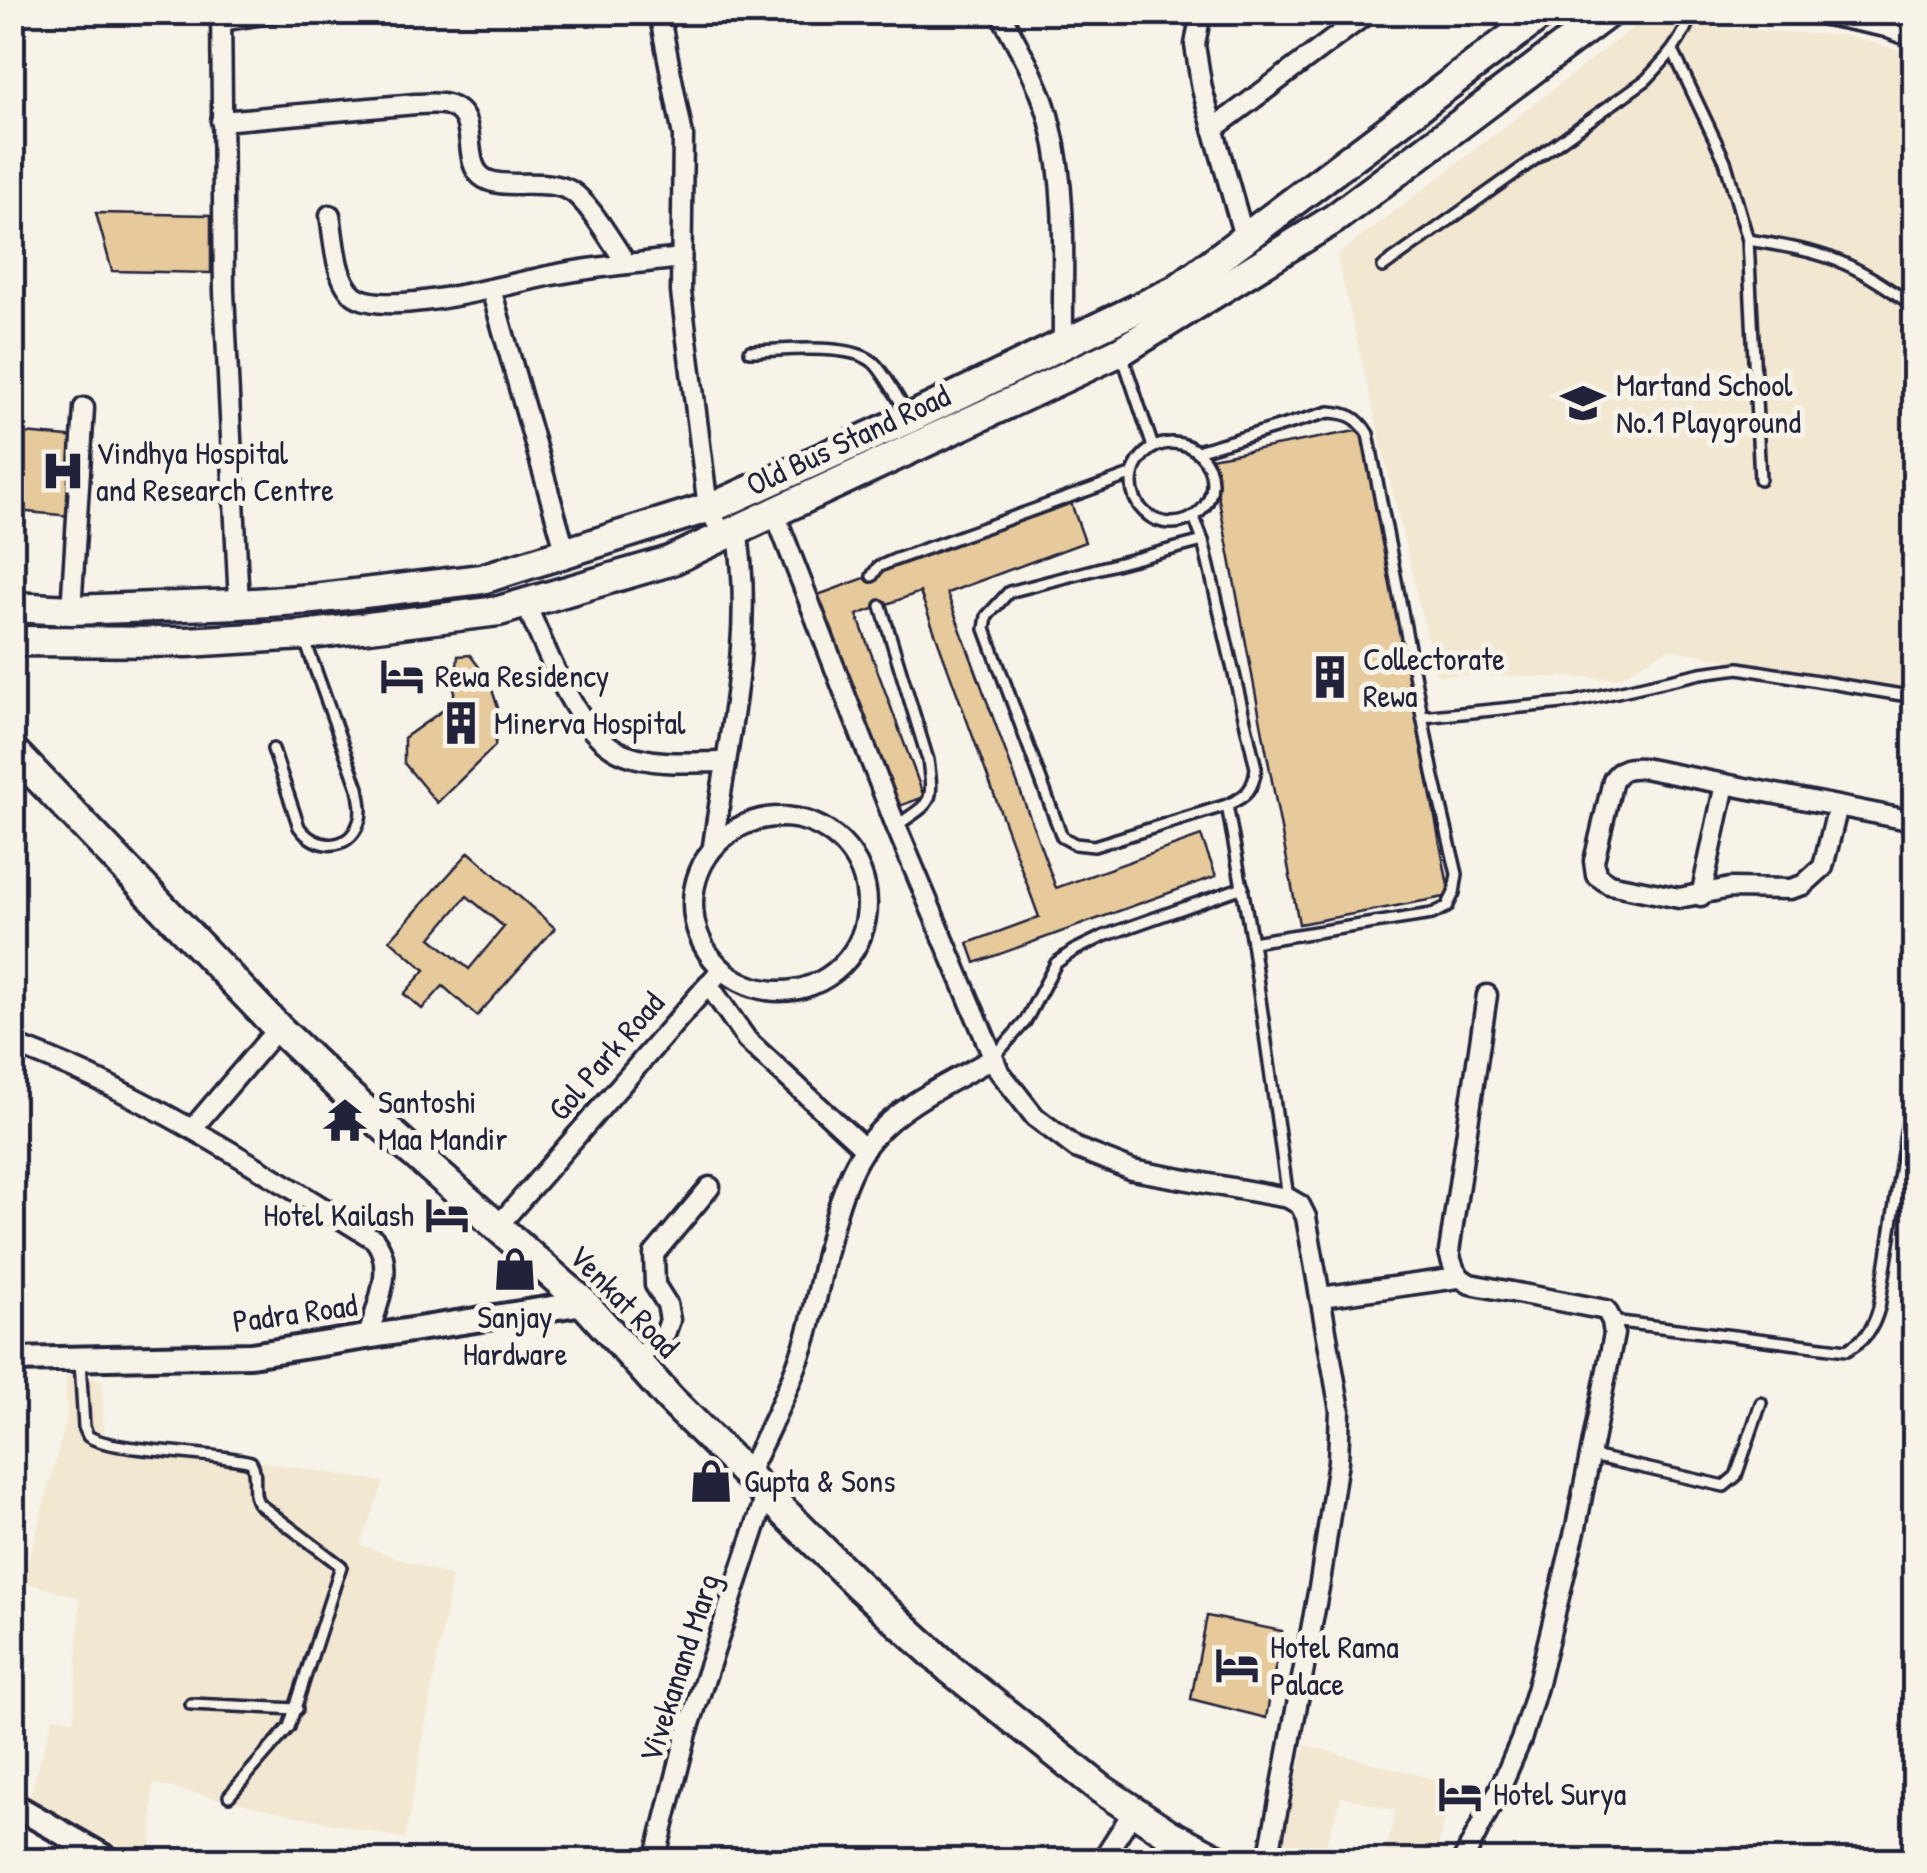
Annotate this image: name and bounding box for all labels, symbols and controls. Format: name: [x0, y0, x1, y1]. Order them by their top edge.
place label: Martand School No.1 Playground: [1616, 363, 1801, 443]
street label: Old Bus Stand Road: [739, 374, 956, 505]
school or university icon: Martand School No.1 Playground: [1559, 379, 1607, 427]
place label: Vindhya Hospital and Research Centre: [96, 431, 334, 511]
hospital icon: Vindhya Hospital and Research Centre: [39, 447, 87, 495]
place label: Collectorate Rewa: [1363, 637, 1505, 717]
hotel icon: Rewa Residency: [378, 652, 426, 700]
building icon: Collectorate Rewa: [1306, 653, 1354, 701]
place label: Rewa Residency: [435, 654, 609, 697]
building icon: Minerva Hospital: [437, 699, 485, 747]
place label: Minerva Hospital: [494, 701, 686, 744]
street label: Gol Park Road: [538, 982, 674, 1129]
place label: Santoshi Maa Mandir: [378, 1080, 508, 1160]
temple icon: Santoshi Maa Mandir: [321, 1096, 369, 1144]
hotel icon: Hotel Kailash: [423, 1191, 471, 1239]
place label: Hotel Kailash: [263, 1193, 414, 1236]
street label: Venkat Road: [560, 1235, 689, 1367]
shop icon: Sanjay Hardware: [491, 1245, 539, 1293]
street label: Padra Road: [230, 1283, 360, 1343]
place label: Sanjay Hardware: [463, 1295, 568, 1375]
shop icon: Gupta & Sons: [687, 1457, 735, 1505]
place label: Gupta & Sons: [744, 1459, 895, 1502]
street label: Vivekanand Marg: [628, 1568, 729, 1768]
place label: Hotel Rama Palace: [1270, 1625, 1399, 1705]
hotel icon: Hotel Rama Palace: [1213, 1641, 1261, 1689]
hotel icon: Hotel Surya: [1436, 1770, 1484, 1818]
place label: Hotel Surya: [1493, 1772, 1626, 1815]

